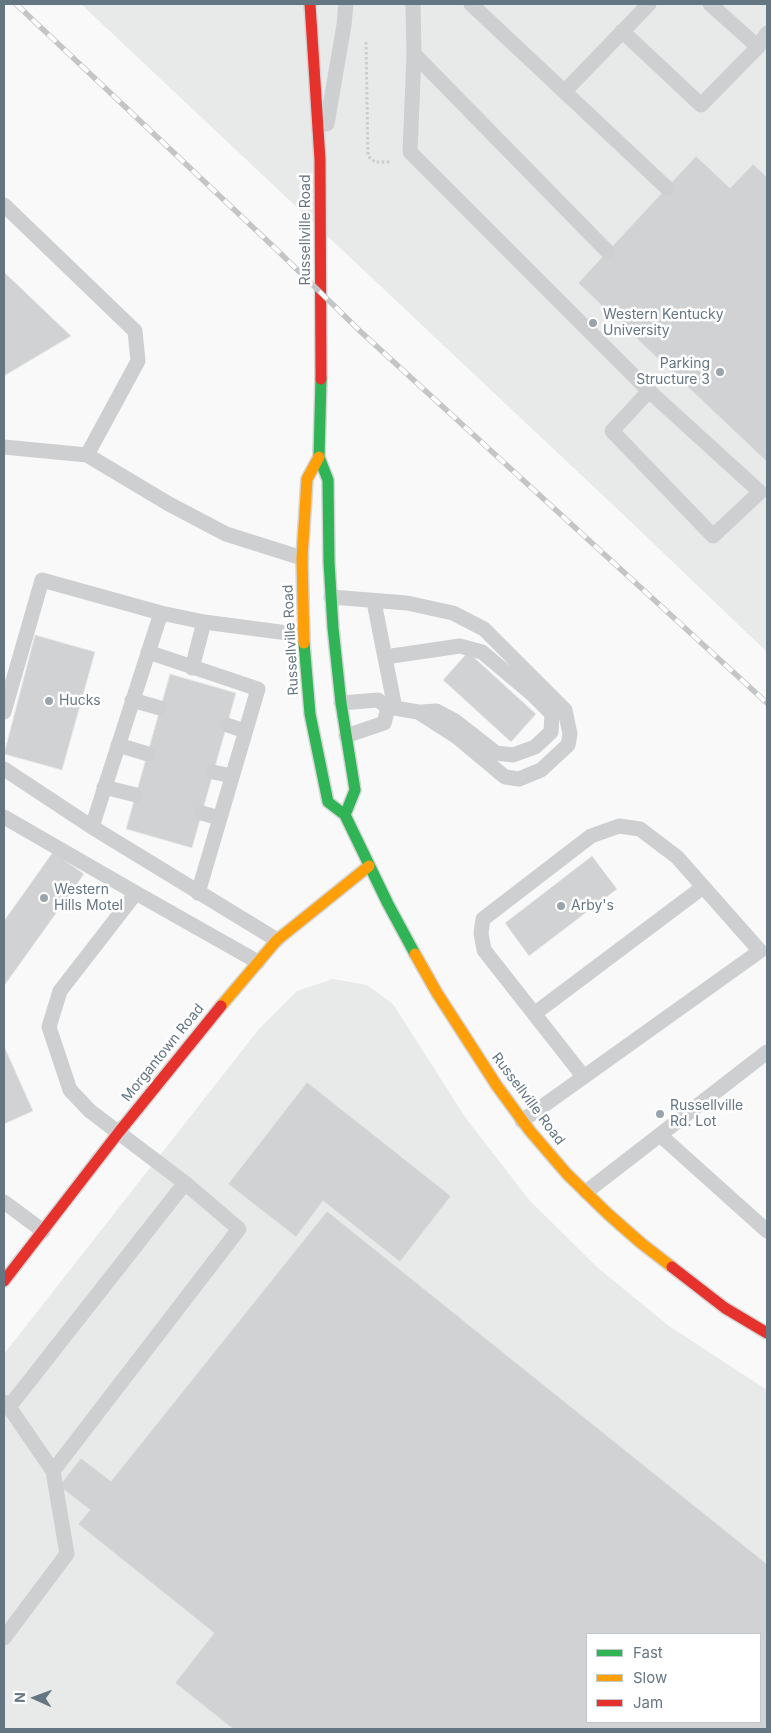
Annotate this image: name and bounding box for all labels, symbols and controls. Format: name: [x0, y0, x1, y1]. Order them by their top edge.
street label: Russellville Road: [298, 175, 314, 285]
place label: Western Kentucky University: [603, 307, 724, 340]
marker: Western Kentucky University: [587, 317, 599, 329]
place label: Parking Structure 3: [636, 356, 710, 388]
marker: Parking Structure 3: [714, 366, 726, 378]
street label: Russellville Road: [280, 584, 302, 696]
place label: Hucks: [59, 693, 101, 709]
marker: Hucks: [43, 695, 55, 707]
place label: Western Hills Motel: [54, 882, 123, 914]
marker: Western Hills Motel: [38, 892, 50, 904]
place label: Arby's: [571, 898, 614, 914]
marker: Arby's: [555, 900, 567, 912]
street label: Morgantown Road: [118, 1001, 208, 1105]
street label: Russellville Road: [488, 1050, 568, 1148]
place label: Russellville Rd. Lot: [670, 1098, 743, 1130]
marker: Russellville Rd. Lot: [654, 1108, 666, 1120]
legend: [586, 1633, 761, 1723]
text: Fast: [633, 1643, 663, 1662]
text: Slow: [633, 1668, 667, 1687]
north arrow: [10, 1673, 60, 1723]
text: N: [11, 1692, 28, 1703]
text: Jam: [633, 1693, 663, 1712]

